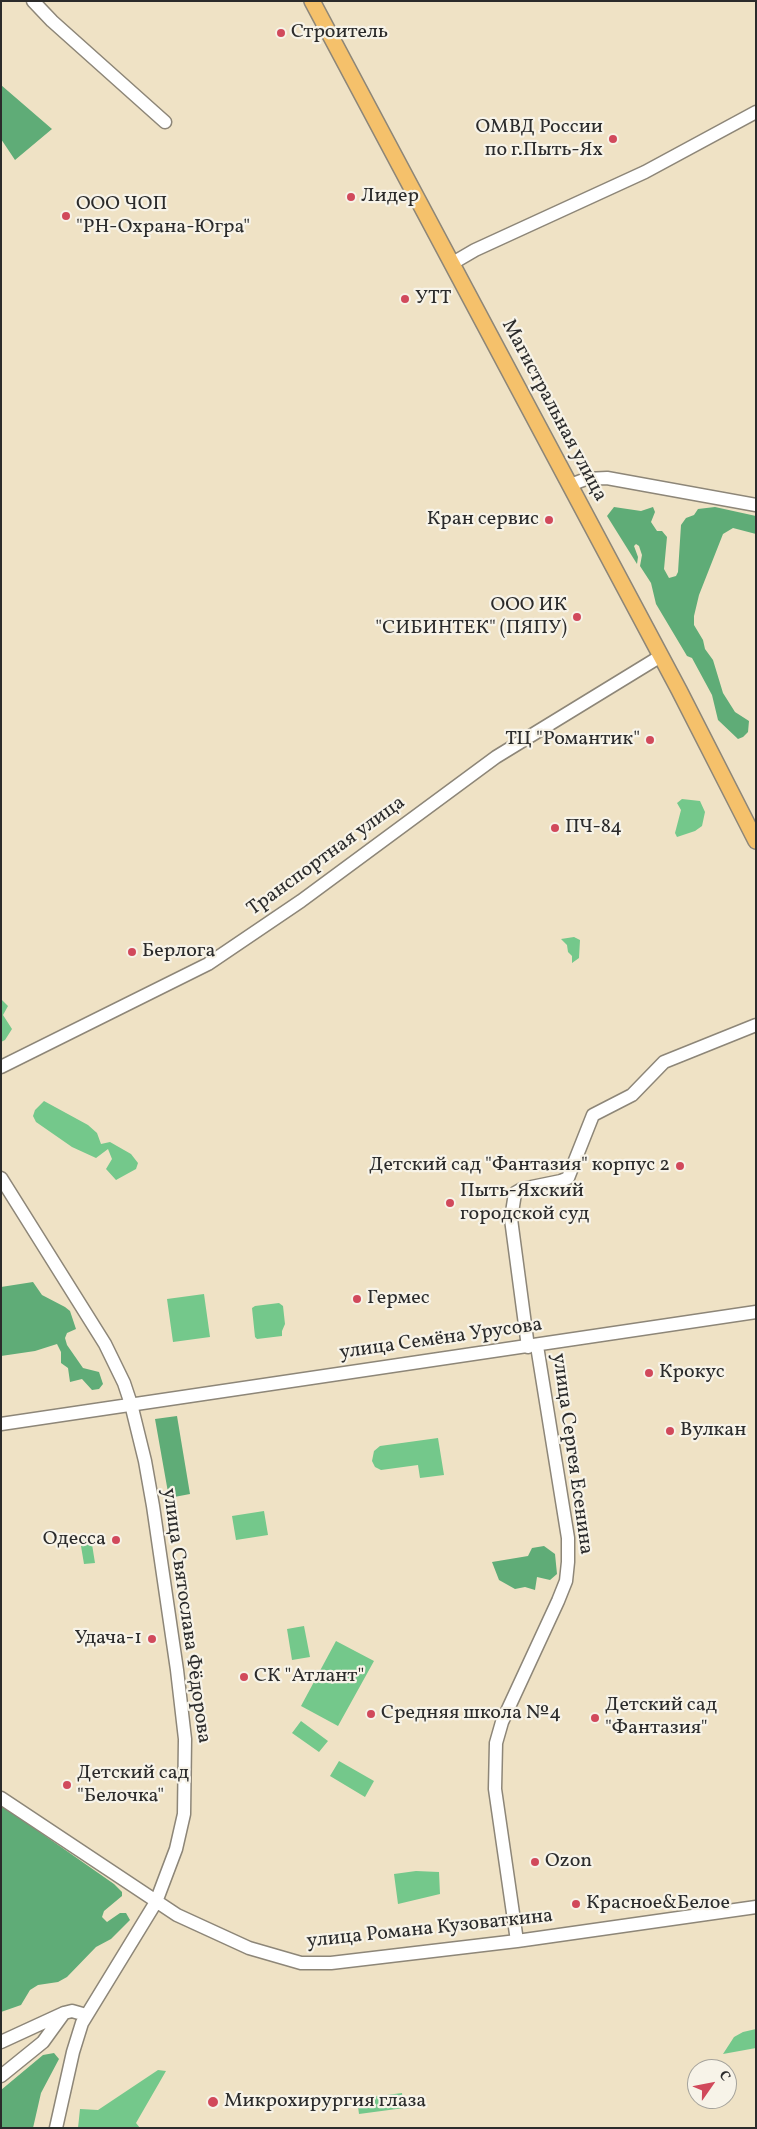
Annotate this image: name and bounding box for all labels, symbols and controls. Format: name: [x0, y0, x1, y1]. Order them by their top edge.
place label: Строитель: [291, 21, 388, 45]
marker: Строитель: [275, 27, 287, 39]
place label: ОМВД России по г.Пыть-Ях: [475, 116, 603, 163]
marker: ОМВД России по г.Пыть-Ях: [607, 133, 619, 145]
place label: Лидер: [361, 185, 419, 209]
marker: Лидер: [345, 191, 357, 203]
place label: ООО ЧОП "РН-Охрана-Югра": [76, 193, 250, 240]
marker: ООО ЧОП "РН-Охрана-Югра": [60, 210, 72, 222]
place label: УТТ: [415, 287, 451, 311]
marker: УТТ: [399, 293, 411, 305]
street label: Магистральная улица: [495, 316, 611, 506]
place label: Кран сервис: [427, 508, 539, 532]
marker: Кран сервис: [543, 514, 555, 526]
place label: ООО ИК "СИБИНТЕК" (ПЯПУ): [375, 594, 567, 641]
marker: ООО ИК "СИБИНТЕК" (ПЯПУ): [571, 611, 583, 623]
place label: ТЦ "Романтик": [505, 728, 640, 752]
marker: ТЦ "Романтик": [644, 734, 656, 746]
street label: Транспортная улица: [243, 792, 411, 922]
place label: ПЧ-84: [565, 816, 622, 840]
marker: ПЧ-84: [549, 822, 561, 834]
place label: Берлога: [142, 940, 216, 964]
marker: Берлога: [126, 946, 138, 958]
place label: Детский сад "Фантазия" корпус 2: [369, 1154, 670, 1178]
marker: Детский сад "Фантазия" корпус 2: [674, 1160, 686, 1172]
place label: Пыть-Яхский городской суд: [460, 1180, 589, 1227]
marker: Пыть-Яхский городской суд: [444, 1197, 456, 1209]
place label: Гермес: [367, 1287, 430, 1311]
marker: Гермес: [351, 1293, 363, 1305]
street label: улица Семёна Урусова: [338, 1314, 544, 1366]
street label: улица Сергея Есенина: [545, 1352, 597, 1556]
place label: Крокус: [659, 1361, 725, 1385]
marker: Крокус: [643, 1367, 655, 1379]
place label: Вулкан: [680, 1419, 746, 1443]
marker: Вулкан: [664, 1425, 676, 1437]
street label: улица Святослава Фёдорова: [155, 1487, 215, 1745]
place label: Одесса: [43, 1528, 106, 1552]
marker: Одесса: [110, 1534, 122, 1546]
place label: Удача-1: [75, 1627, 142, 1651]
marker: Удача-1: [146, 1633, 158, 1645]
place label: СК "Атлант": [254, 1665, 364, 1689]
marker: СК "Атлант": [238, 1671, 250, 1683]
place label: Детский сад "Фантазия": [605, 1694, 717, 1741]
place label: Средняя школа №4: [381, 1702, 561, 1726]
marker: Средняя школа №4: [365, 1708, 377, 1720]
marker: Детский сад "Фантазия": [589, 1712, 601, 1724]
place label: Детский сад "Белочка": [77, 1762, 189, 1809]
marker: Детский сад "Белочка": [61, 1779, 73, 1791]
place label: Ozon: [545, 1850, 592, 1874]
marker: Ozon: [529, 1856, 541, 1868]
place label: Красное&Белое: [586, 1892, 730, 1916]
marker: Красное&Белое: [570, 1898, 582, 1910]
street label: улица Романа Кузоваткина: [306, 1905, 554, 1955]
north arrow: [687, 2059, 737, 2109]
text: С: [714, 2067, 735, 2085]
place label: Микрохирургия глаза: [224, 2090, 426, 2114]
marker: Микрохирургия глаза: [206, 2095, 220, 2109]

